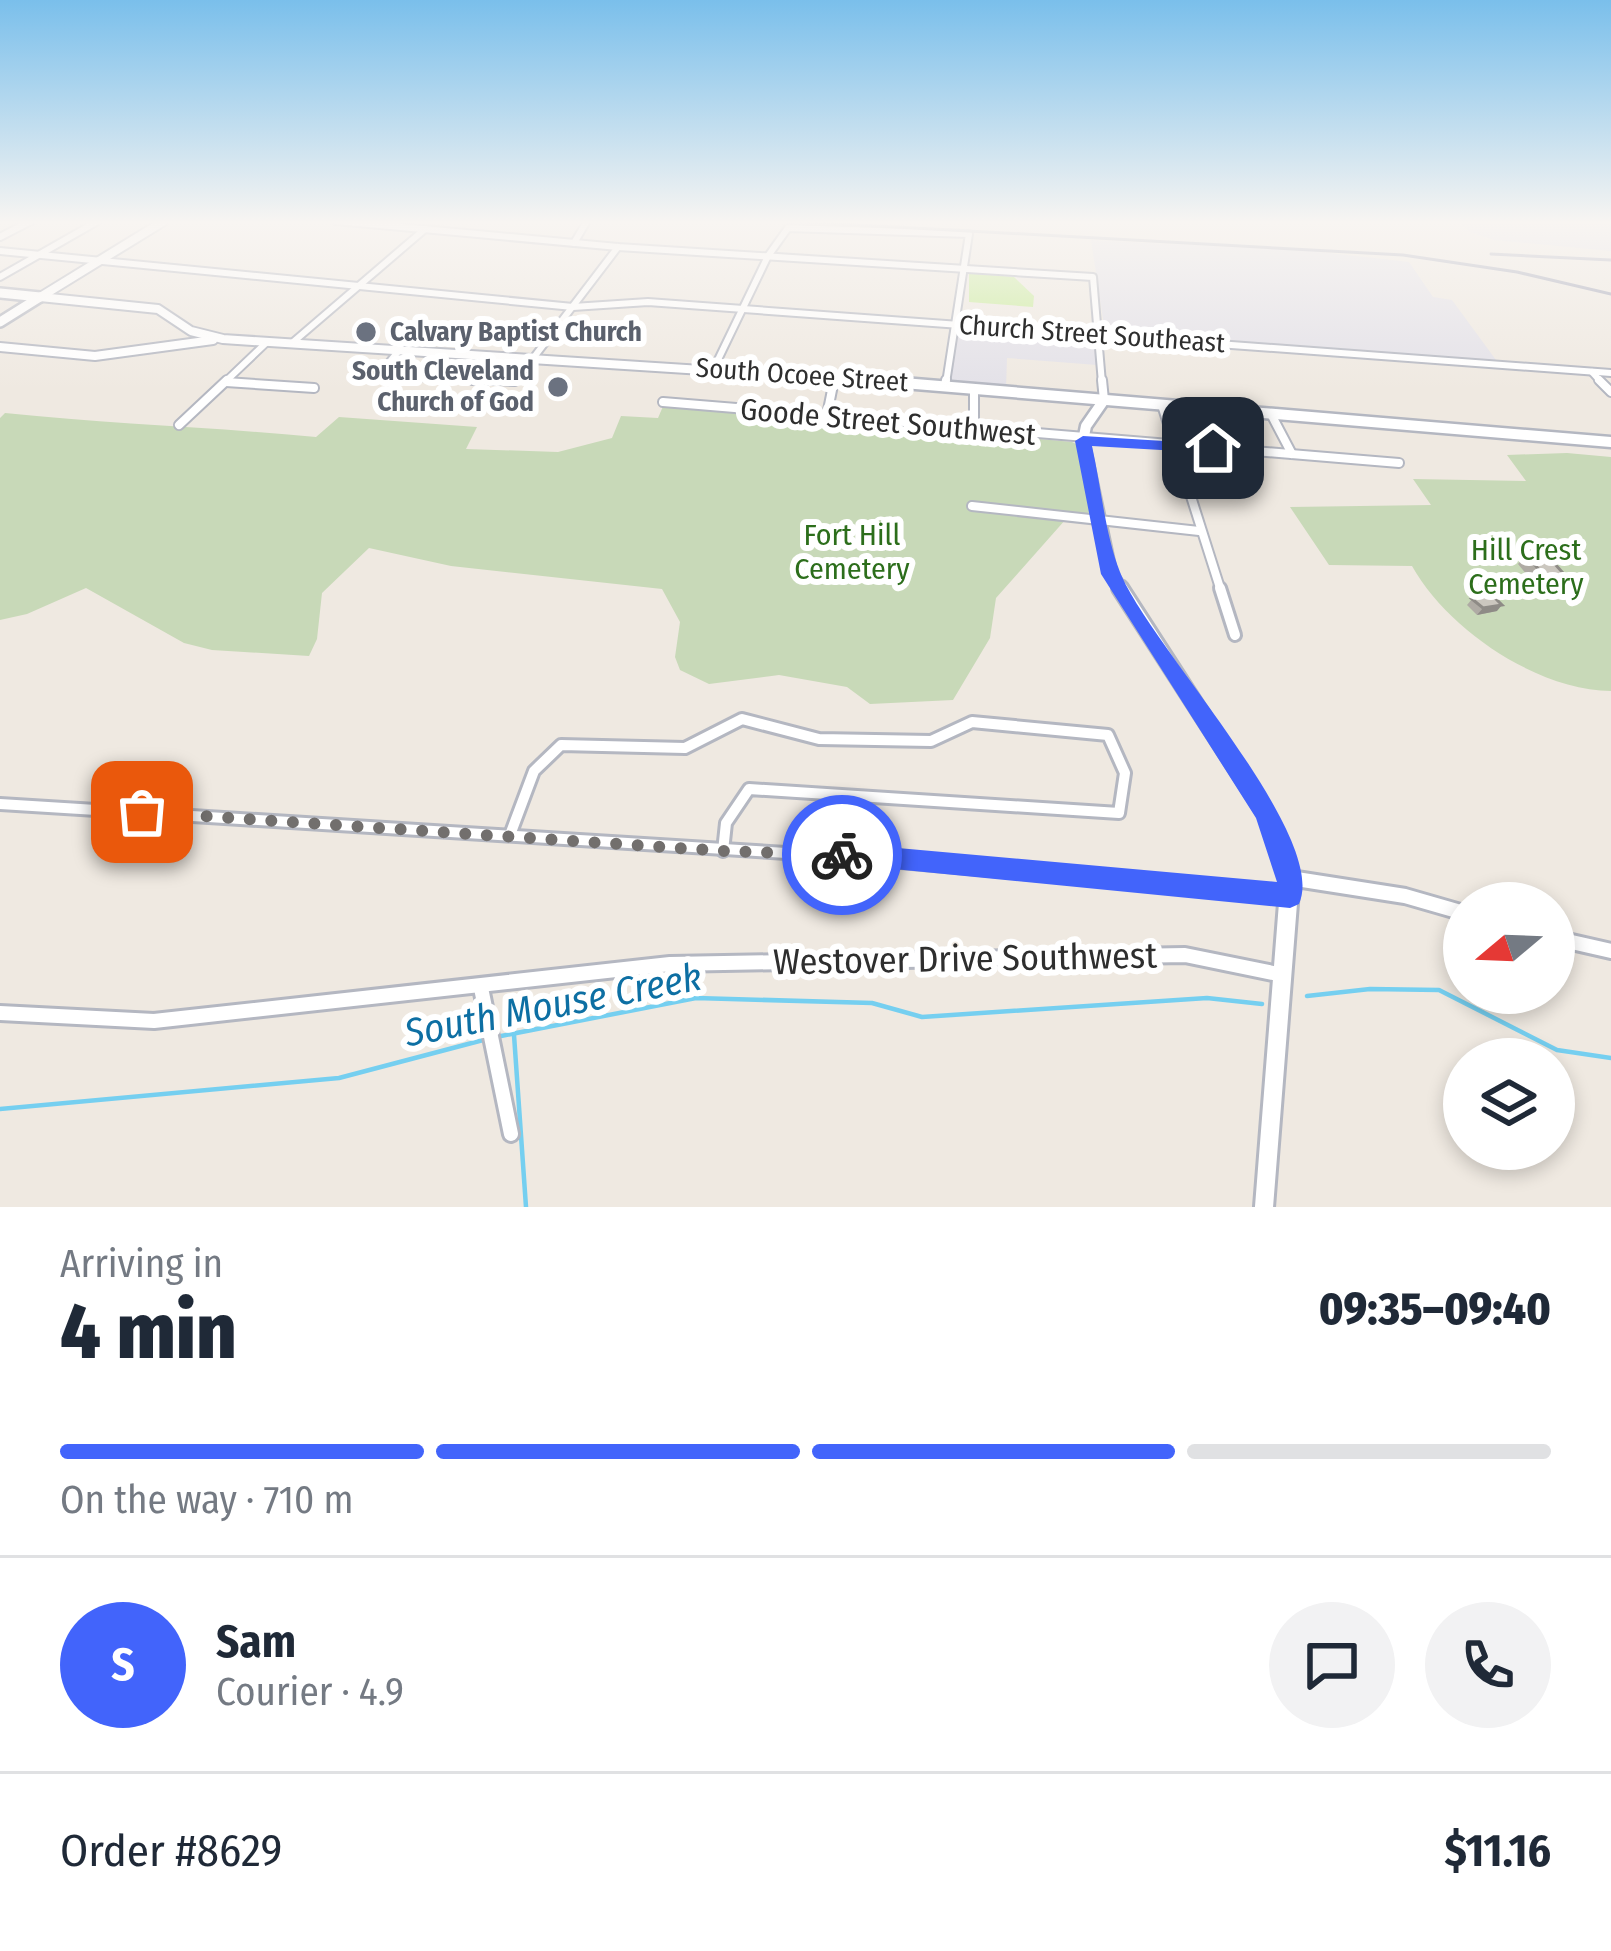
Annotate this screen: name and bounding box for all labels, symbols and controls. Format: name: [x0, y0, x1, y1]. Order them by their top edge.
street label: Church Street Southeast: [958, 309, 1226, 359]
place label: Calvary Baptist Church: [390, 316, 642, 348]
marker: Calvary Baptist Church: [353, 319, 379, 345]
street label: South Ocoee Street: [695, 352, 909, 398]
place label: South Cleveland Church of God: [352, 355, 534, 418]
marker: South Cleveland Church of God: [545, 374, 571, 400]
street label: Goode Street Southwest: [739, 391, 1037, 453]
pin: [1162, 397, 1264, 499]
icon: home: [1180, 415, 1246, 481]
park label: Fort Hill Cemetery: [794, 517, 910, 587]
park label: Hill Crest Cemetery: [1468, 532, 1584, 602]
pin: [91, 761, 193, 863]
icon: bag: [109, 779, 175, 845]
courier: [782, 795, 902, 915]
icon: bike: [809, 822, 875, 888]
north arrow: [1443, 882, 1575, 1014]
map controls: [1443, 882, 1575, 1170]
street label: Westover Drive Southwest: [773, 934, 1158, 984]
water label: South Mouse Creek: [400, 954, 705, 1057]
button: layers: [1443, 1038, 1575, 1170]
text: Arriving in: [60, 1241, 223, 1287]
text: 09:35–09:40: [1319, 1282, 1551, 1336]
text: 4 min: [60, 1285, 237, 1379]
text: On the way · 710 m: [60, 1477, 353, 1523]
button: chat: [1269, 1602, 1395, 1728]
button: phone: [1425, 1602, 1551, 1728]
text: Sam: [216, 1615, 296, 1669]
text: S: [111, 1638, 135, 1692]
text: Courier · 4.9: [216, 1669, 404, 1715]
text: Order #8629: [60, 1824, 282, 1878]
text: $11.16: [1445, 1824, 1551, 1878]

